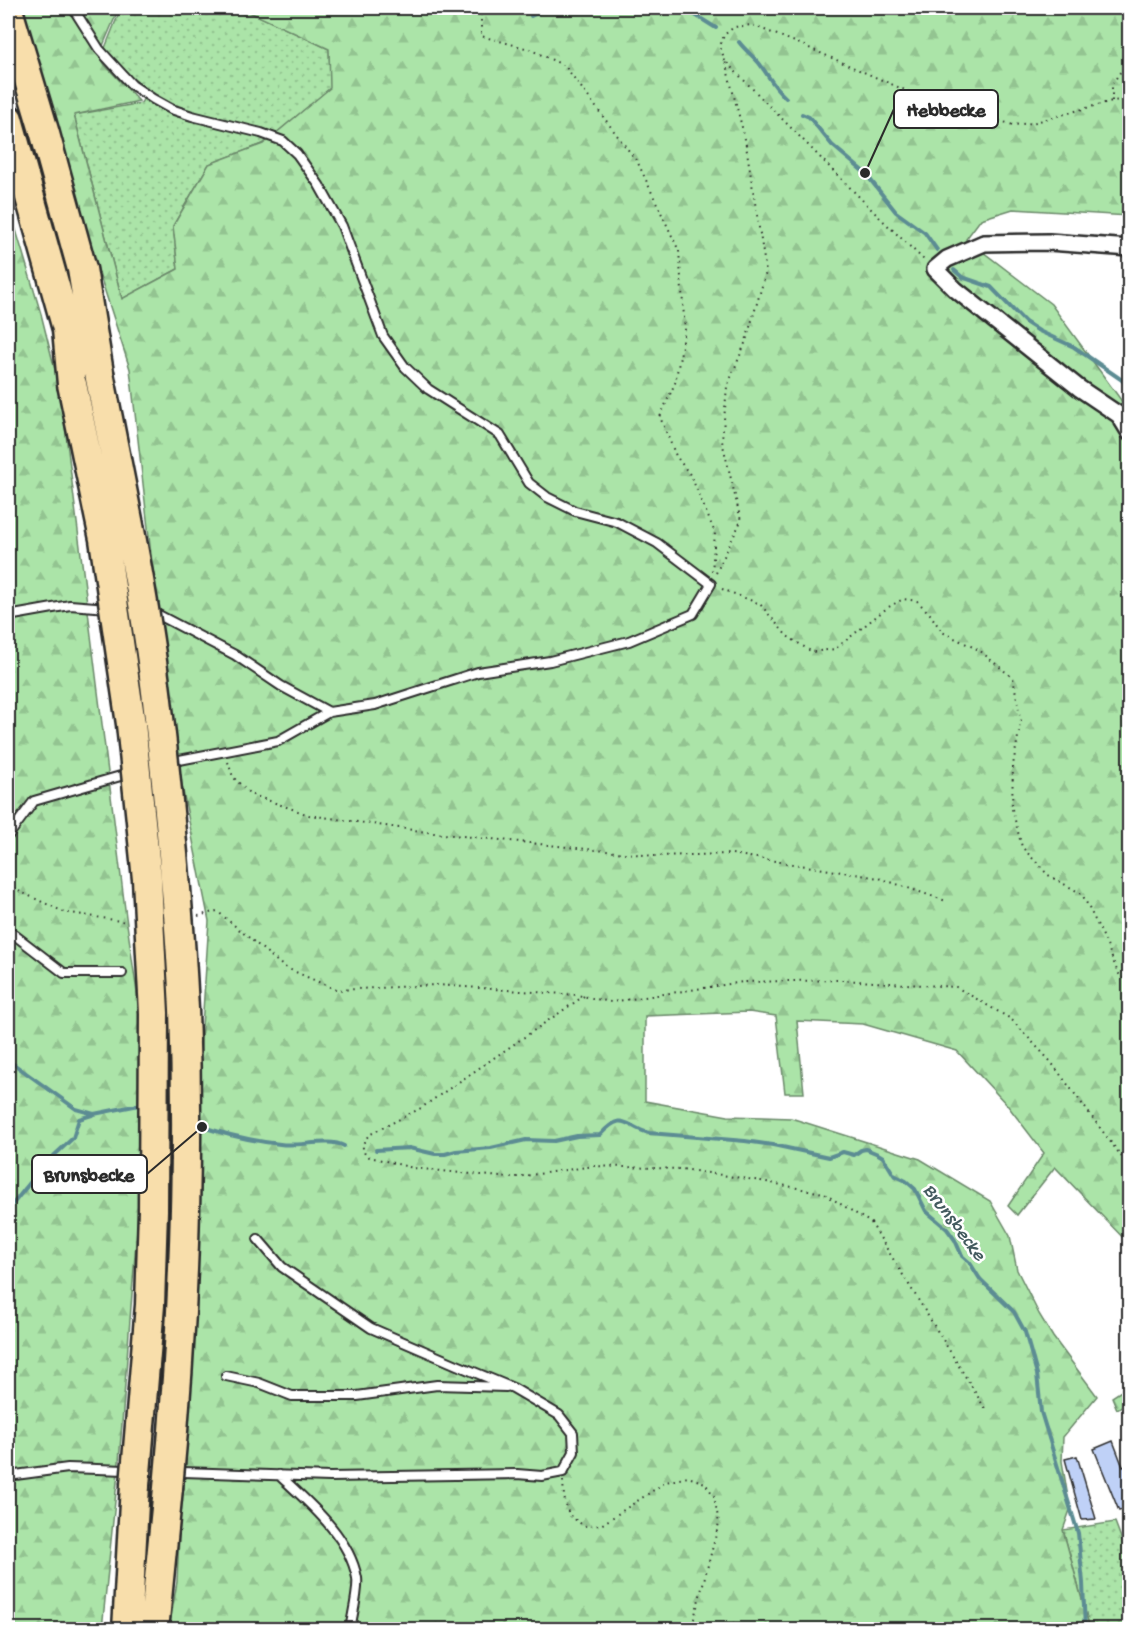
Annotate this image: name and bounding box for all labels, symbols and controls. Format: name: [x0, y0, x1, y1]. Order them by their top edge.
callout: Hebbecke: [894, 90, 998, 128]
text: Hebbecke: [906, 101, 986, 124]
callout: Brunsbecke: [32, 1155, 147, 1193]
text: Brunsbecke: [43, 1166, 135, 1189]
water label: Brunsbecke: [917, 1180, 990, 1267]

